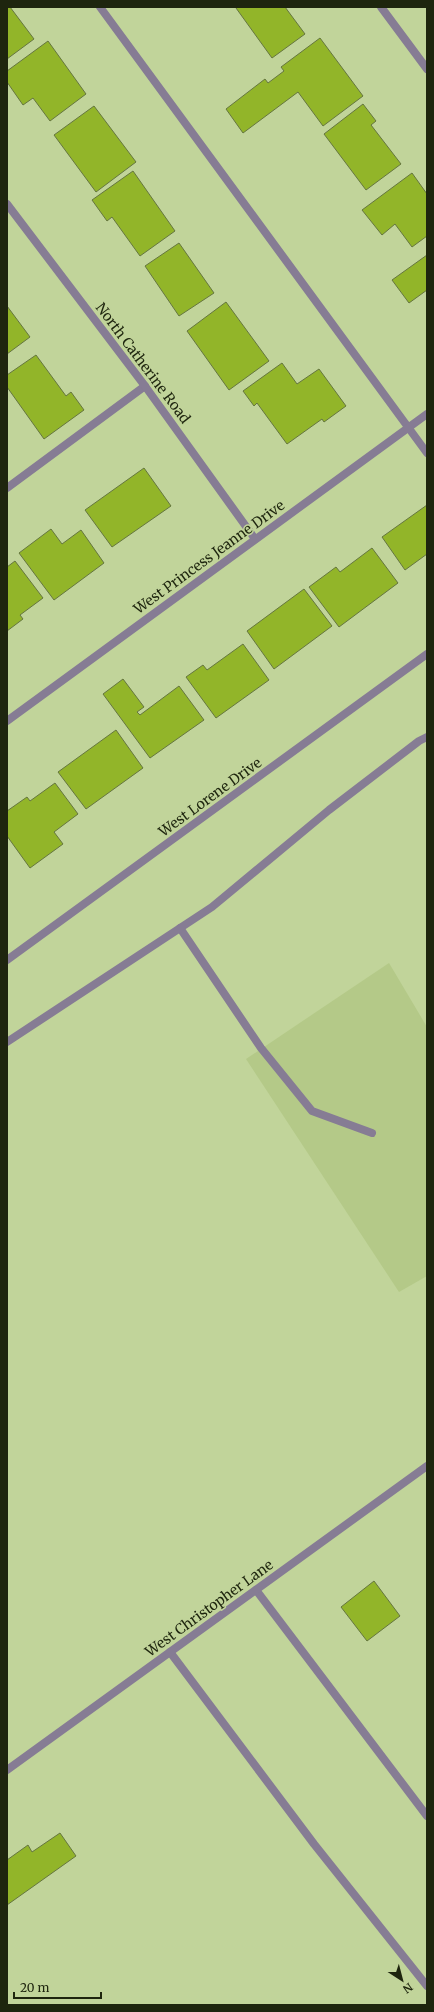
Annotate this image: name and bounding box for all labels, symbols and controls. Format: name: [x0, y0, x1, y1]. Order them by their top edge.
street label: North Catherine Road: [92, 299, 195, 427]
street label: West Princess Jeanne Drive: [129, 496, 288, 618]
street label: West Lorene Drive: [154, 754, 265, 841]
street label: West Christopher Lane: [141, 1556, 276, 1661]
north arrow: [382, 1960, 422, 2000]
scale bar: [14, 1974, 101, 2000]
text: 20 m: [20, 1980, 49, 1995]
text: N: [400, 1980, 416, 1996]

